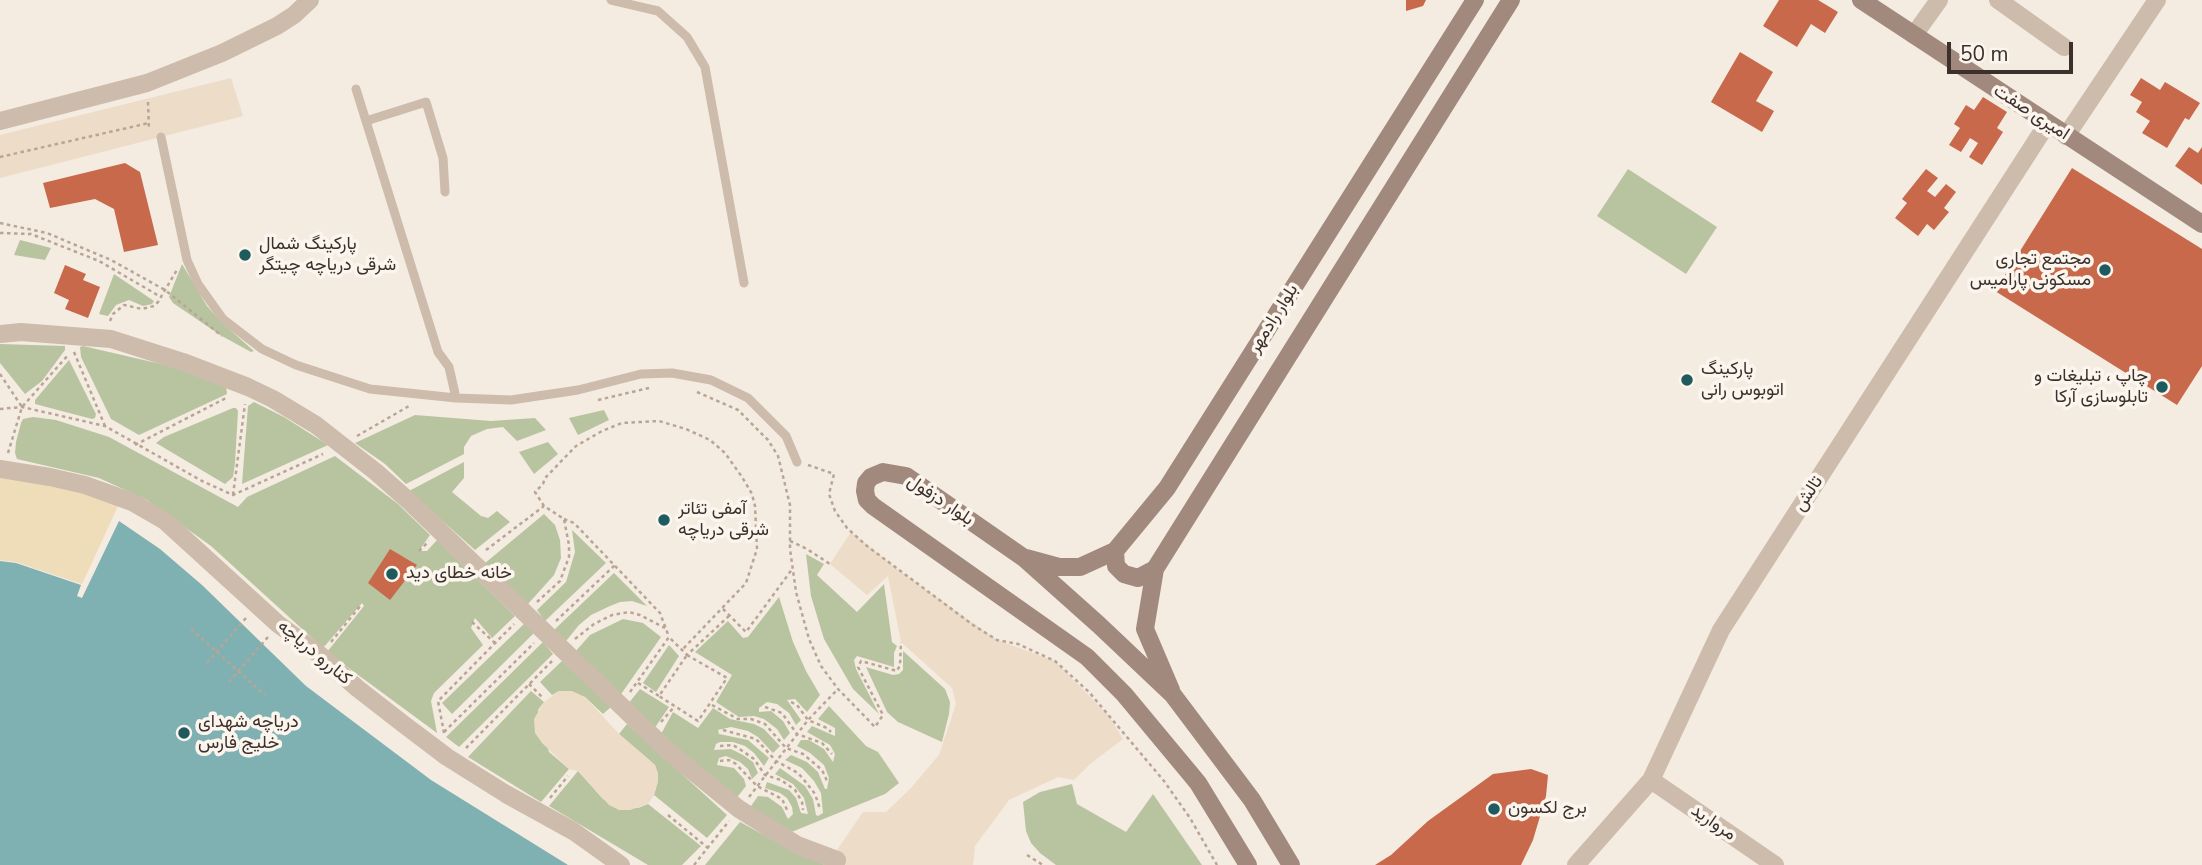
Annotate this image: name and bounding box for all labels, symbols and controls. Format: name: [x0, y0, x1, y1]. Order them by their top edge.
scale bar: [1950, 28, 2076, 72]
text: 50 m: [1960, 40, 2009, 68]
street label: امیری صفت: [1989, 81, 2073, 145]
place label: پارکینگ شمال شرقی دریاچه چیتگر: [259, 234, 396, 276]
marker: پارکینگ شمال شرقی دریاچه چیتگر: [237, 247, 253, 263]
place label: مجتمع تجاری مسکونی پارامیس: [1970, 249, 2091, 292]
marker: مجتمع تجاری مسکونی پارامیس: [2097, 262, 2113, 278]
street label: بلوار رادمهر: [1244, 281, 1304, 357]
place label: پارکینگ اتوبوس رانی: [1701, 359, 1784, 402]
place label: چاپ ، تبلیغات و تابلوسازی آرکا: [2034, 366, 2148, 408]
marker: پارکینگ اتوبوس رانی: [1679, 372, 1695, 388]
marker: چاپ ، تبلیغات و تابلوسازی آرکا: [2154, 379, 2170, 395]
street label: بلوار دزفول: [903, 471, 977, 531]
street label: تالش: [1790, 472, 1828, 516]
place label: آمفی تئاتر شرقی دریاچه: [678, 499, 769, 542]
marker: آمفی تئاتر شرقی دریاچه: [656, 512, 672, 528]
place label: خانه خطای دید: [406, 563, 512, 585]
marker: خانه خطای دید: [384, 566, 400, 582]
street label: کناررو دریاچه: [273, 616, 355, 690]
place label: دریاچه شهدای خلیج فارس: [198, 712, 299, 754]
marker: دریاچه شهدای خلیج فارس: [176, 725, 192, 741]
place label: برج لکسون: [1508, 798, 1587, 820]
street label: مروارید: [1686, 800, 1740, 846]
marker: برج لکسون: [1486, 801, 1502, 817]

